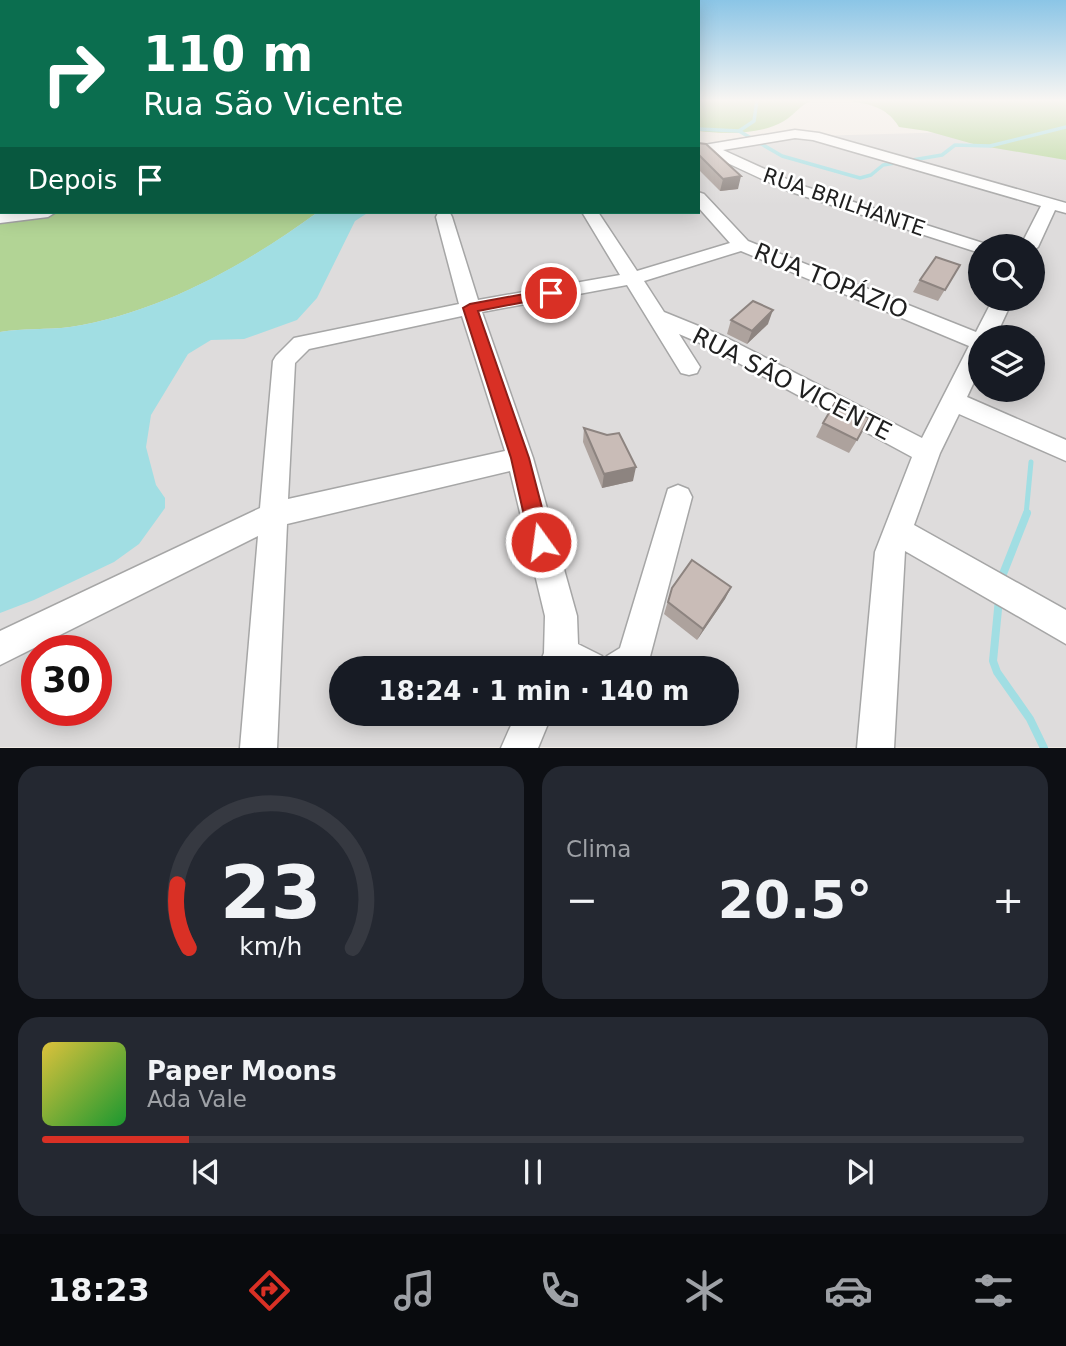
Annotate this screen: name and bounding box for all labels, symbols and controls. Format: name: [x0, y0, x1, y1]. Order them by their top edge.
text: 110 m: [143, 26, 313, 83]
icon: right: [28, 28, 119, 119]
text: Rua São Vicente: [143, 85, 403, 123]
icon: arrive: [131, 161, 169, 199]
street label: RUA BRILHANTE: [760, 163, 928, 241]
text: Depois: [28, 165, 117, 195]
map controls: [968, 234, 1045, 402]
button: search: [968, 234, 1045, 311]
street label: RUA TOPÁZIO: [750, 236, 912, 325]
pin: [521, 263, 581, 323]
icon: arrive: [532, 274, 570, 312]
street label: RUA SÃO VICENTE: [688, 320, 897, 446]
button: layers: [968, 325, 1045, 402]
position arrow: [504, 505, 578, 579]
speed limit sign: 30: [21, 635, 112, 726]
text: 18:24 · 1 min · 140 m: [379, 676, 689, 706]
text: Clima: [566, 836, 631, 862]
text: 23: [220, 851, 322, 936]
text: 20.5°: [718, 870, 872, 930]
text: −: [566, 878, 598, 922]
text: +: [992, 878, 1024, 922]
text: km/h: [239, 932, 303, 961]
text: Paper Moons: [147, 1056, 337, 1086]
text: Ada Vale: [147, 1086, 247, 1112]
icon: previous: [187, 1153, 225, 1191]
icon: pause: [514, 1153, 552, 1191]
icon: next: [841, 1153, 879, 1191]
icon: directions: [245, 1266, 294, 1315]
icon: music: [390, 1266, 439, 1315]
icon: phone: [535, 1266, 584, 1315]
icon: climate: [680, 1266, 729, 1315]
icon: car: [824, 1266, 873, 1315]
icon: filters: [969, 1266, 1018, 1315]
text: 18:23: [48, 1271, 150, 1309]

